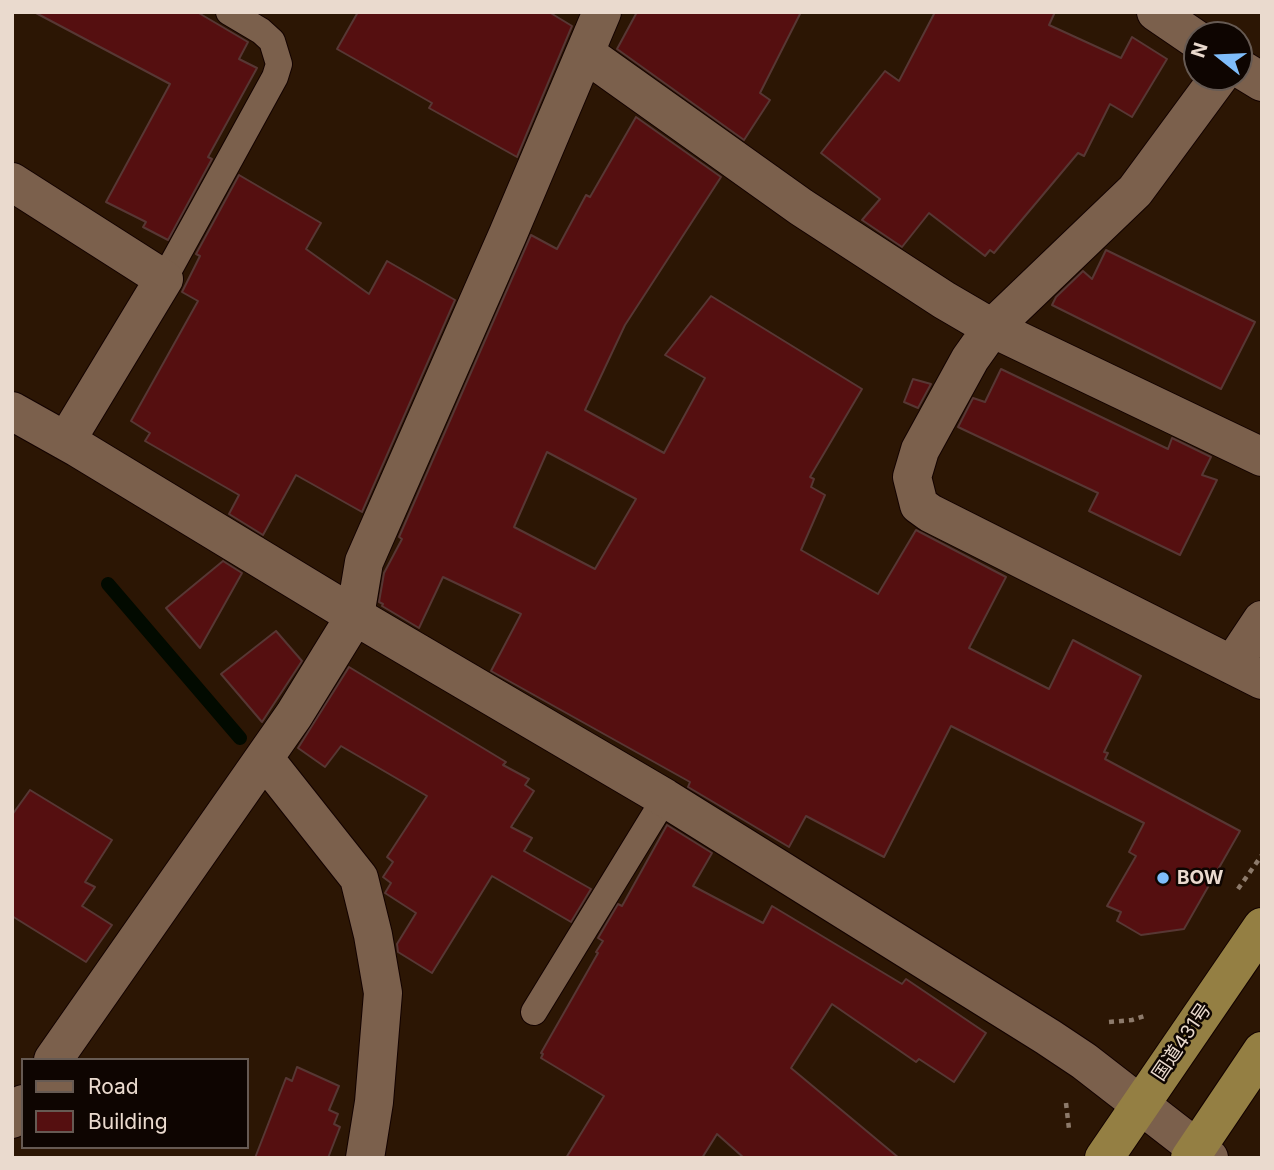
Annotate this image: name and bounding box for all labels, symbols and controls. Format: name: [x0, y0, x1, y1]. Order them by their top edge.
north arrow: [1183, 21, 1253, 91]
text: N: [1186, 40, 1213, 60]
place label: BOW: [1177, 867, 1223, 889]
marker: BOW: [1155, 870, 1171, 886]
street label: 国道431号: [1148, 999, 1216, 1085]
legend: [21, 1058, 248, 1149]
text: Road: [88, 1074, 139, 1099]
text: Building: [88, 1109, 168, 1134]

